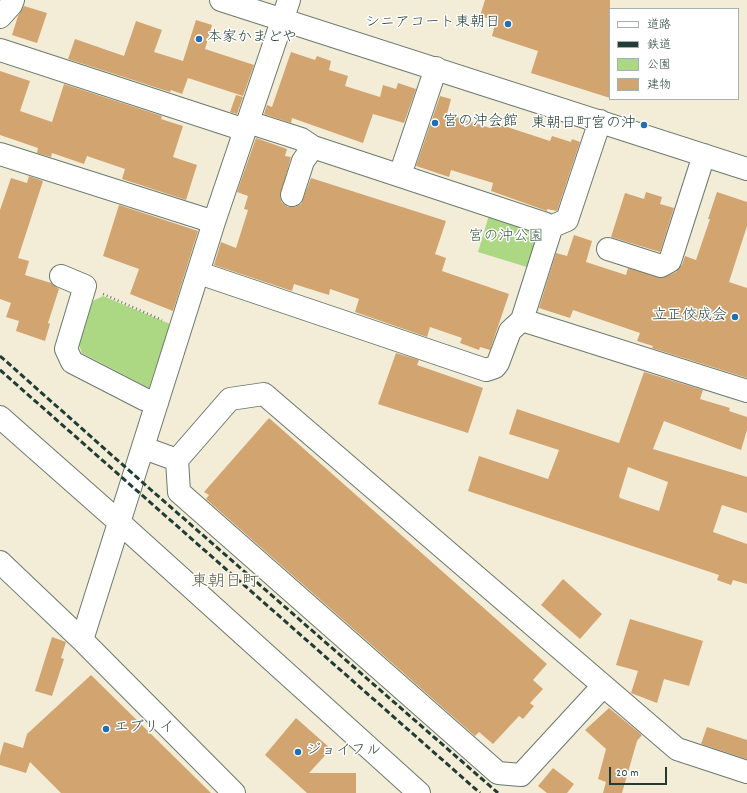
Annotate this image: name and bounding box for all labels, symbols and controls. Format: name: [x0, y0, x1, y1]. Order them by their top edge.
legend: [609, 8, 739, 100]
place label: シニアコート東朝日: [365, 15, 500, 33]
text: 道路: [647, 17, 671, 34]
marker: シニアコート東朝日: [503, 19, 513, 29]
place label: 本家かまどや: [207, 30, 297, 48]
marker: 本家かまどや: [194, 34, 204, 44]
text: 鉄道: [647, 37, 671, 54]
text: 公園: [647, 57, 671, 74]
text: 建物: [647, 77, 671, 94]
place label: 宮の沖会館: [443, 114, 518, 132]
place label: 東朝日町宮の沖: [531, 116, 636, 134]
marker: 宮の沖会館: [430, 118, 440, 128]
marker: 東朝日町宮の沖: [639, 120, 649, 130]
park label: 宮の沖公園: [469, 229, 543, 247]
place label: 立正佼成会: [652, 308, 727, 326]
marker: 立正佼成会: [730, 312, 740, 322]
district label: 東朝日町: [191, 574, 259, 594]
place label: エブリイ: [114, 720, 174, 738]
marker: エブリイ: [101, 724, 111, 734]
place label: ジョイフル: [306, 743, 381, 761]
marker: ジョイフル: [293, 747, 303, 757]
scale bar: [611, 759, 669, 785]
text: 20 m: [616, 765, 639, 782]

